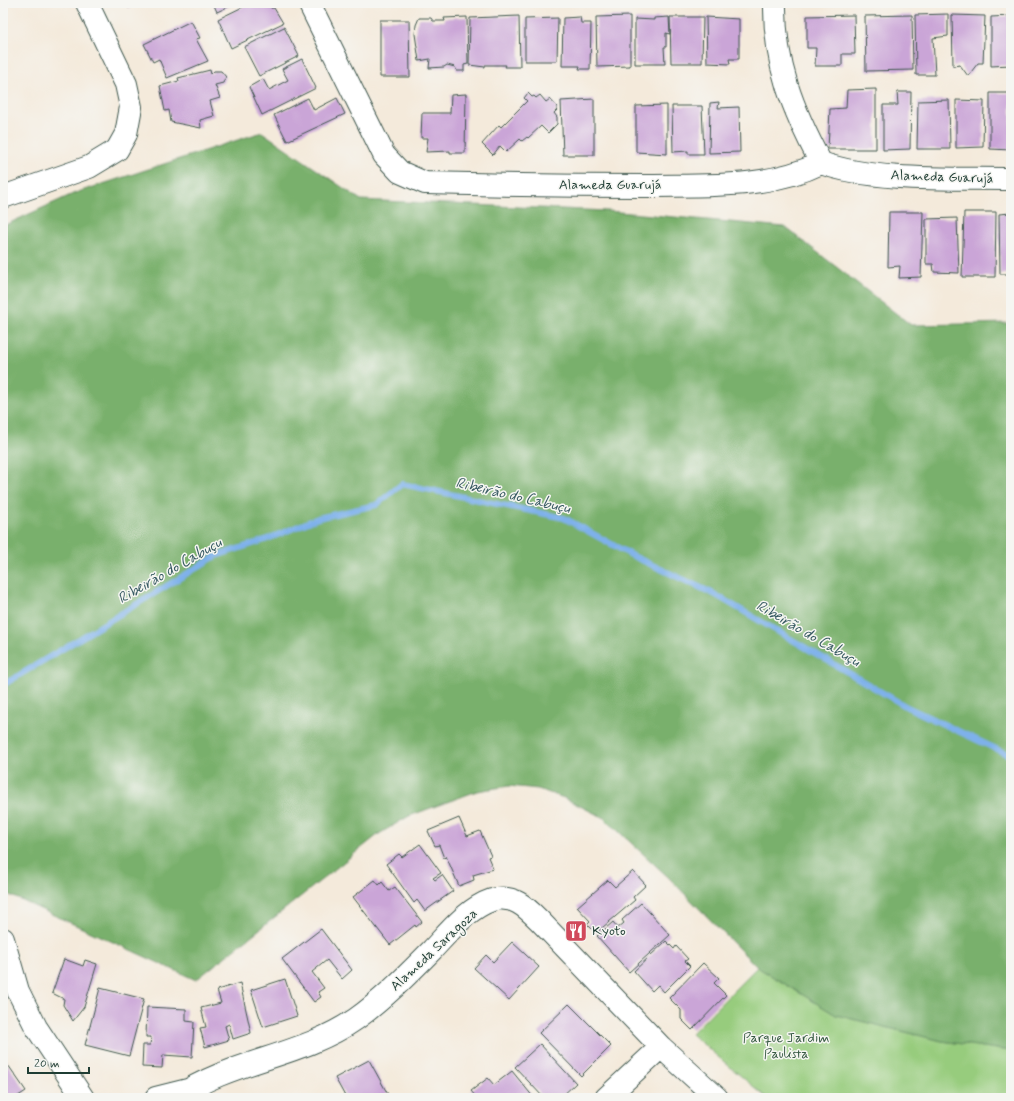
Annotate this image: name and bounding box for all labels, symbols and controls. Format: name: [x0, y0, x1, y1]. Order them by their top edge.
street label: Alameda Guarujá: [890, 166, 994, 188]
street label: Alameda Guarujá: [559, 176, 661, 194]
water label: Ribeirão do Cabuçu: [454, 473, 573, 519]
water label: Ribeirão do Cabuçu: [114, 532, 227, 609]
water label: Ribeirão do Cabuçu: [752, 596, 865, 673]
street label: Alameda Saragoza: [387, 905, 482, 996]
restaurant icon: Kyoto: [563, 918, 589, 944]
place label: Kyoto: [592, 922, 626, 940]
park label: Parque Jardim Paulista: [743, 1029, 829, 1063]
scale bar: [28, 1049, 89, 1075]
text: 20 m: [34, 1056, 60, 1072]

